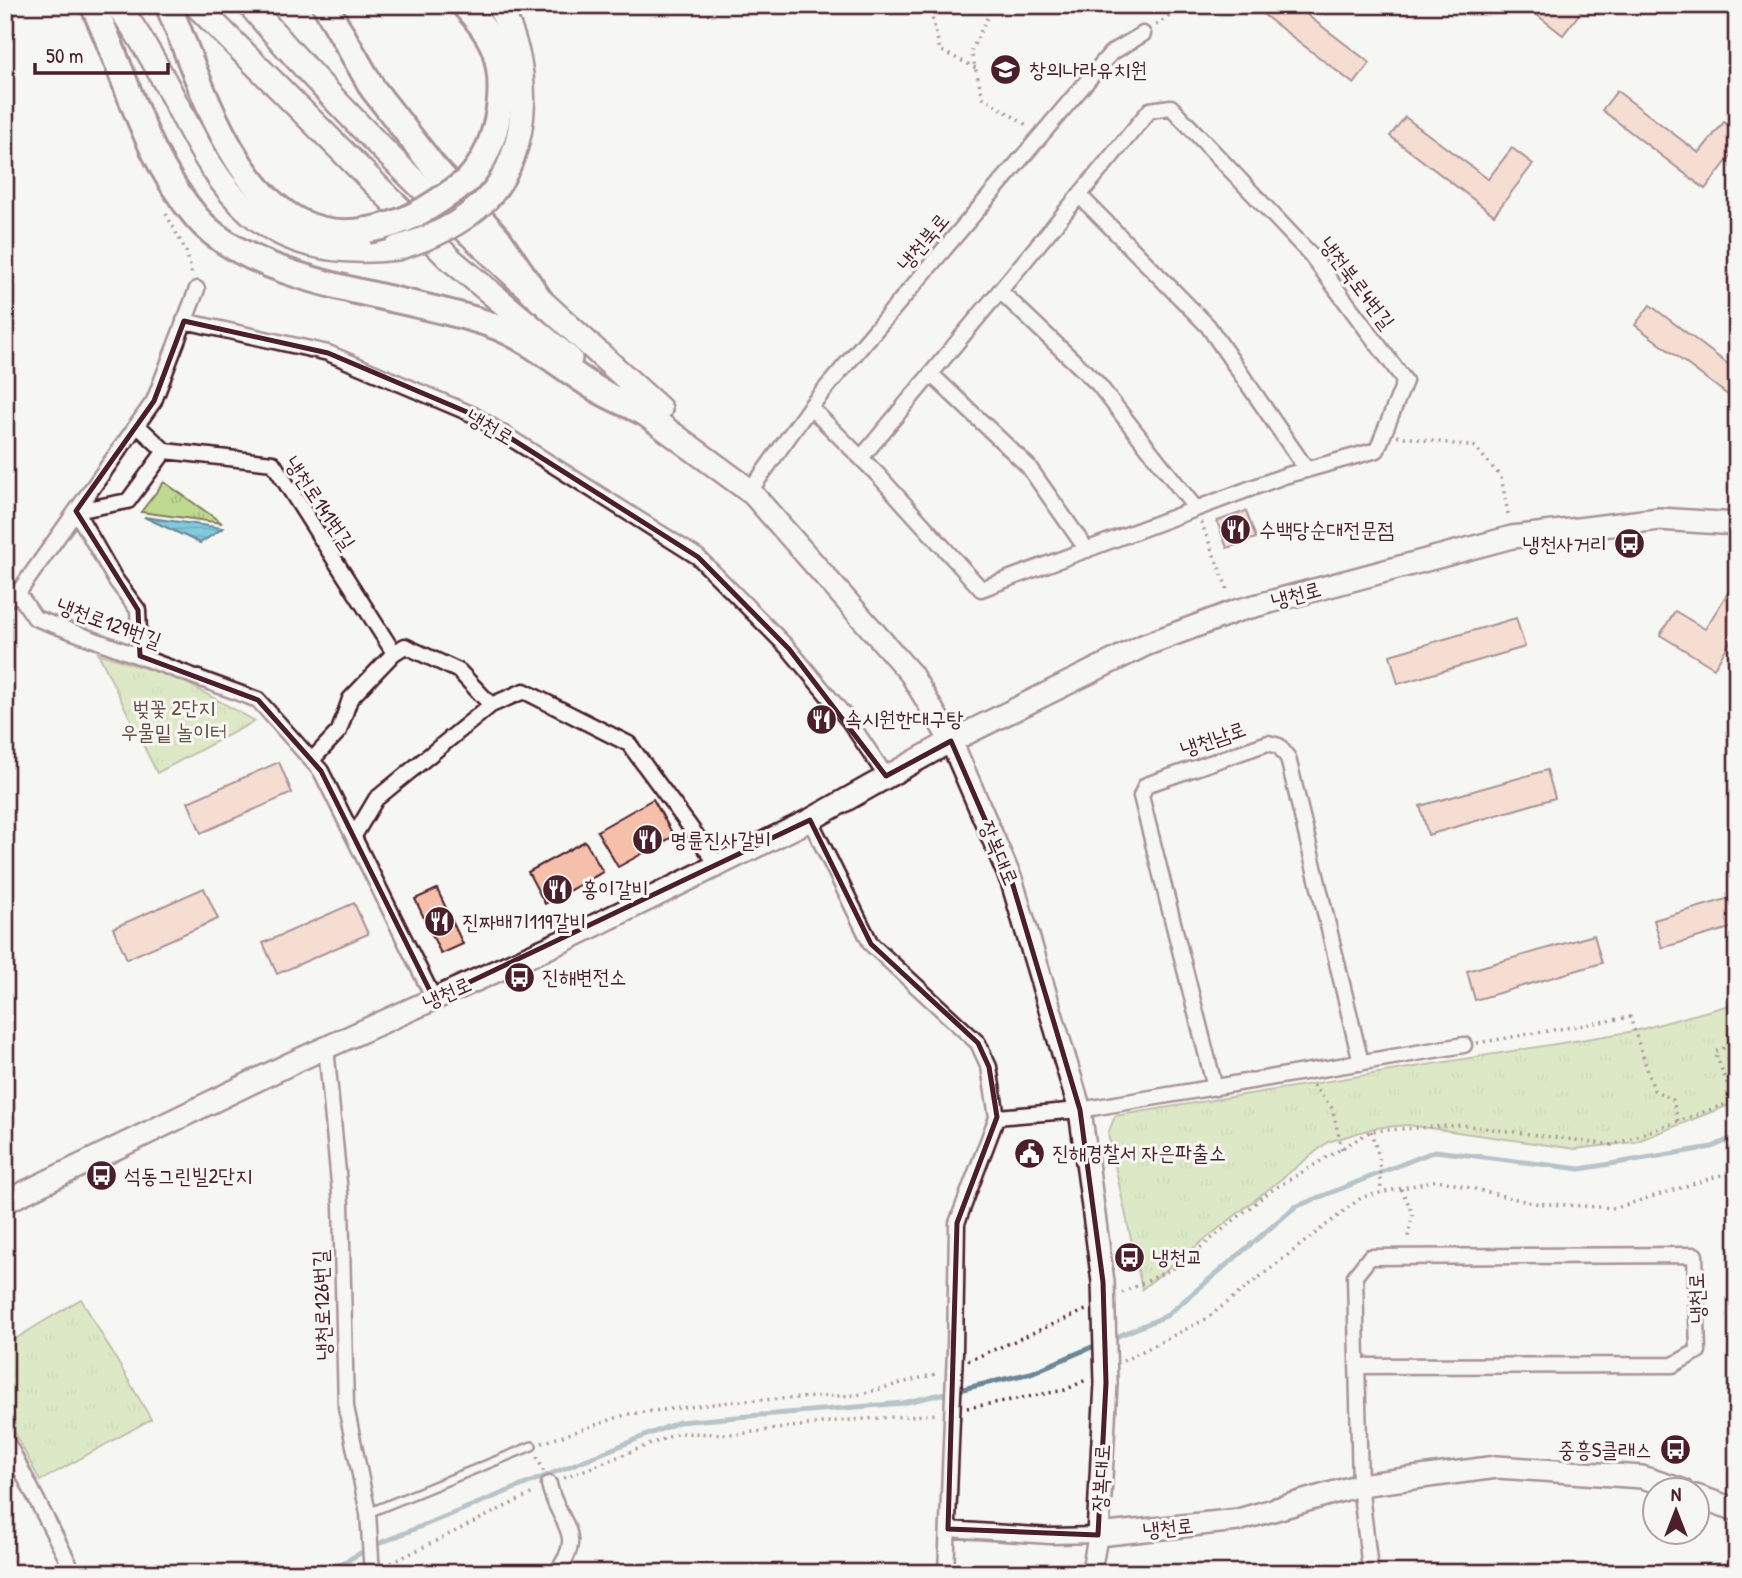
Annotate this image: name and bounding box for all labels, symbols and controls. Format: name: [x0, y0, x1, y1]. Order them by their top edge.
scale bar: [35, 32, 168, 76]
text: 50 m: [46, 41, 83, 70]
school or university icon: 창의나라유치원: [989, 53, 1023, 87]
place label: 창의나라유치원: [1029, 55, 1147, 84]
street label: 냉천북로: [890, 206, 955, 277]
street label: 냉천북로4번길: [1313, 230, 1402, 335]
street label: 냉천로: [461, 401, 519, 452]
street label: 냉천로141번길: [278, 450, 363, 556]
restaurant icon: 수백당순대전문점: [1219, 513, 1253, 547]
place label: 수백당순대전문점: [1259, 515, 1394, 544]
bus stop icon: 냉천사거리: [1613, 527, 1647, 561]
place label: 냉천사거리: [1523, 529, 1607, 558]
street label: 냉천로: [1268, 574, 1324, 615]
street label: 냉천로129번길: [53, 590, 166, 655]
park label: 벚꽃 2단지 우물밑 놀이터: [121, 693, 227, 746]
restaurant icon: 속시원한대구탕: [805, 702, 839, 736]
place label: 속시원한대구탕: [845, 704, 963, 733]
street label: 냉천남로: [1176, 714, 1250, 763]
street label: 장복대로: [973, 816, 1026, 890]
restaurant icon: 명륜진사갈비: [630, 823, 664, 857]
place label: 명륜진사갈비: [670, 825, 771, 854]
restaurant icon: 홍이갈비: [541, 872, 575, 906]
place label: 홍이갈비: [581, 874, 649, 903]
restaurant icon: 진짜배기119갈비: [422, 905, 456, 939]
place label: 진짜배기119갈비: [462, 907, 586, 936]
bus stop icon: 진해변전소: [502, 960, 536, 994]
place label: 진해변전소: [542, 962, 627, 991]
street label: 냉천로: [418, 969, 476, 1016]
public building icon: 진해경찰서 자은파출소: [1012, 1136, 1046, 1170]
place label: 진해경찰서 자은파출소: [1052, 1138, 1226, 1167]
bus stop icon: 석동그린빌2단지: [84, 1159, 118, 1193]
place label: 석동그린빌2단지: [124, 1161, 252, 1190]
bus stop icon: 냉천교: [1112, 1240, 1146, 1274]
place label: 냉천교: [1152, 1242, 1203, 1271]
street label: 냉천로126번길: [305, 1249, 338, 1361]
street label: 냉천로: [1681, 1272, 1712, 1324]
bus stop icon: 중흥S클래스: [1658, 1433, 1692, 1467]
place label: 중흥S클래스: [1558, 1435, 1652, 1464]
street label: 장복대로: [1084, 1443, 1117, 1512]
north arrow: [1640, 1476, 1710, 1546]
text: N: [1671, 1481, 1681, 1507]
street label: 냉천로: [1141, 1510, 1195, 1545]

